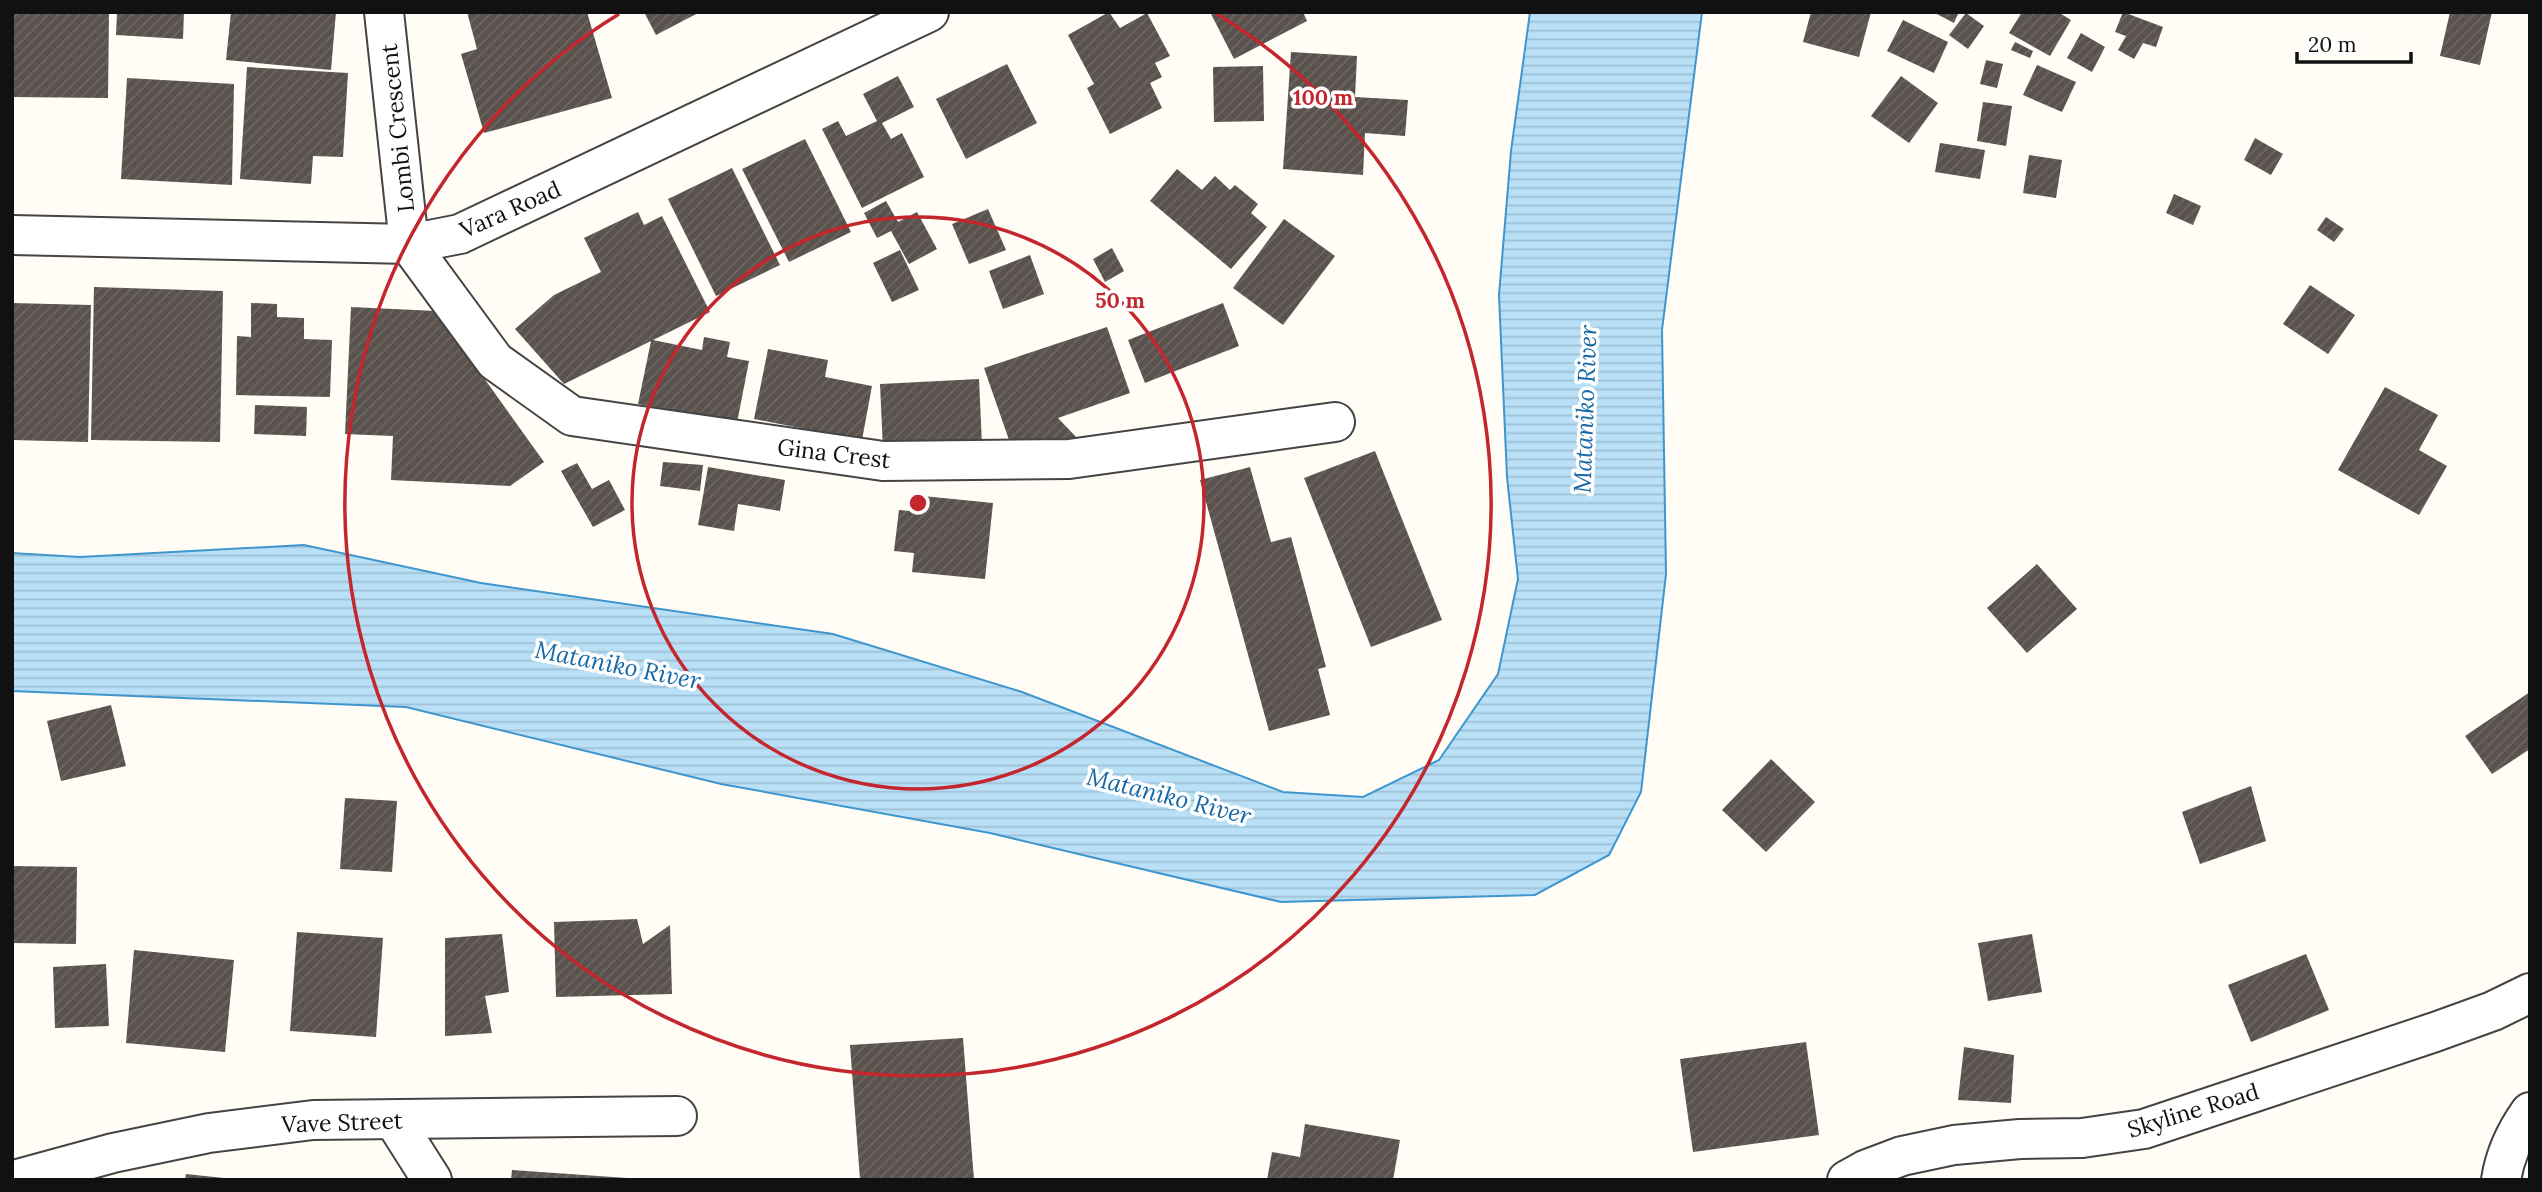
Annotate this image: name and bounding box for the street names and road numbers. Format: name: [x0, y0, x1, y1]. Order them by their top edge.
street label: Lombi Crescent: [374, 42, 420, 214]
street label: Vara Road: [454, 174, 565, 244]
street label: Gina Crest: [776, 432, 892, 474]
street label: Skyline Road: [2124, 1076, 2262, 1144]
street label: Vave Street: [280, 1105, 403, 1139]

